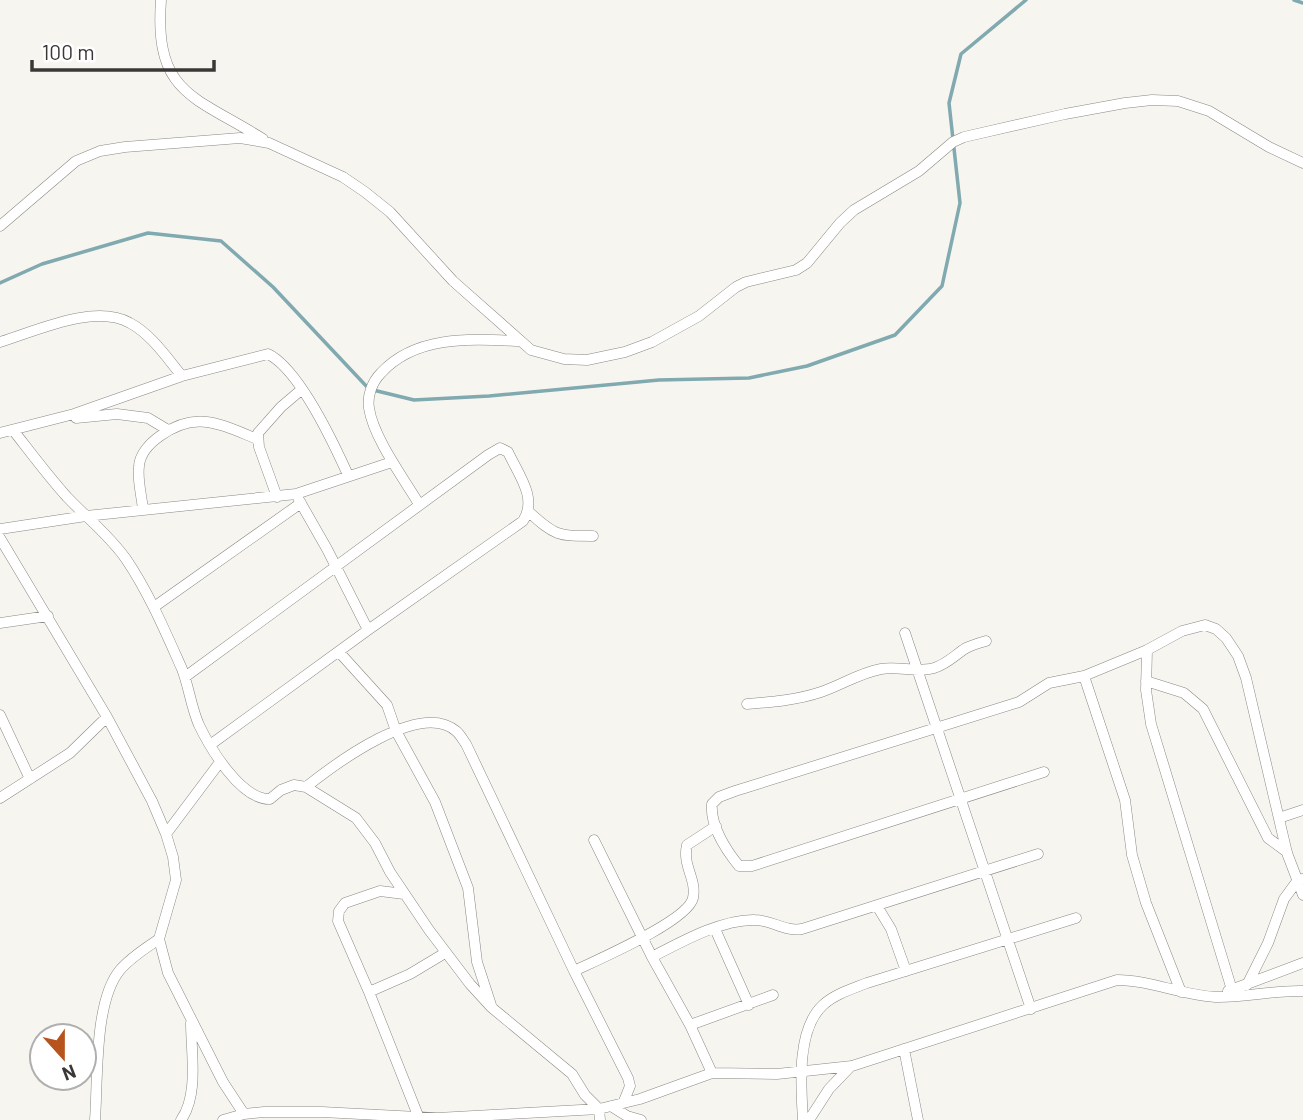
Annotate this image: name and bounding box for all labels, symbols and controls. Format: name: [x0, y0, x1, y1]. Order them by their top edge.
scale bar: [32, 28, 214, 72]
text: 100 m: [42, 39, 95, 64]
north arrow: [28, 1022, 98, 1092]
text: N: [59, 1060, 79, 1086]

